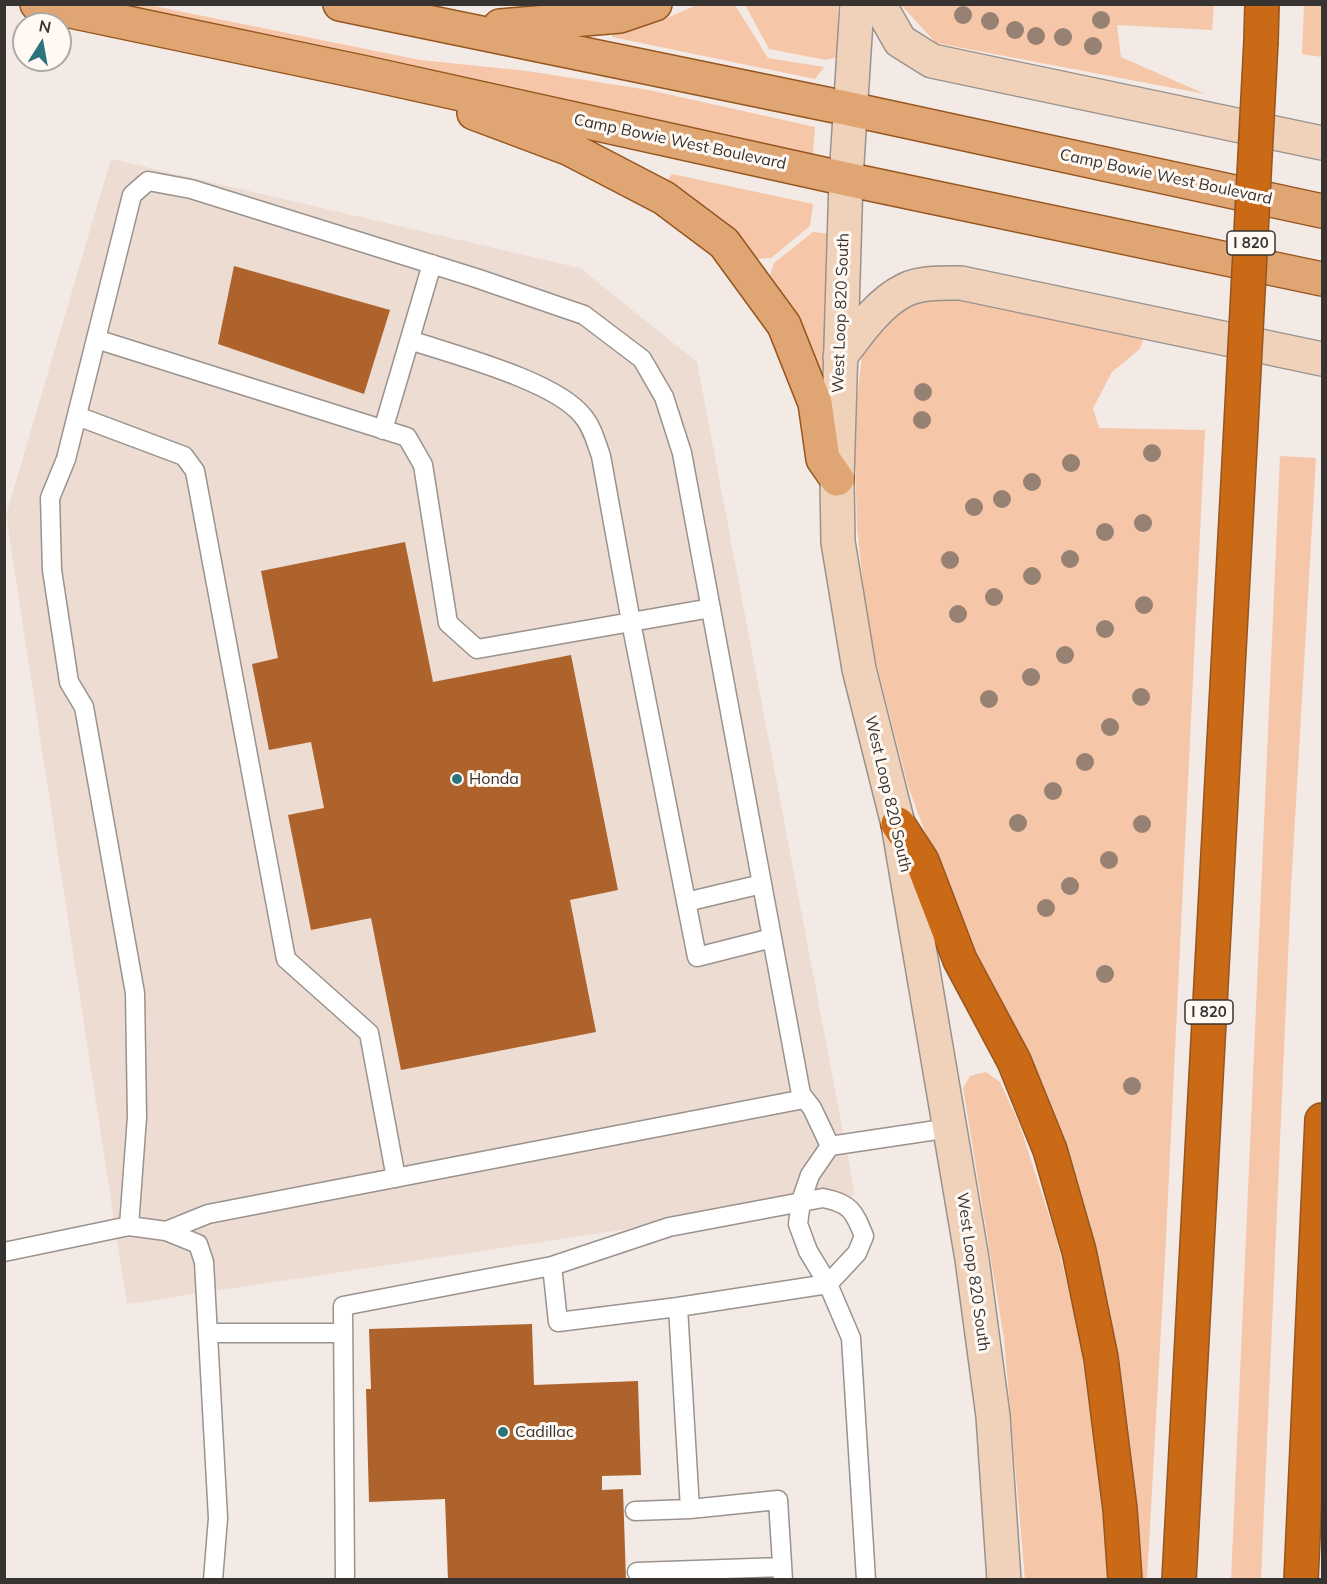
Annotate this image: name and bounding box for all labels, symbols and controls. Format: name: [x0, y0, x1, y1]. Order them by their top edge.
north arrow: [12, 12, 72, 72]
text: N: [37, 15, 53, 37]
street label: Camp Bowie West Boulevard: [572, 110, 788, 174]
street label: Camp Bowie West Boulevard: [1058, 145, 1274, 209]
road number: I 820: [1227, 231, 1275, 255]
street label: West Loop 820 South: [829, 233, 853, 393]
street label: West Loop 820 South: [861, 714, 915, 874]
place label: Honda: [469, 769, 519, 789]
marker: Honda: [450, 772, 464, 786]
road number: I 820: [1185, 1000, 1233, 1024]
street label: West Loop 820 South: [952, 1191, 994, 1353]
place label: Cadillac: [515, 1422, 574, 1442]
marker: Cadillac: [496, 1425, 510, 1439]

